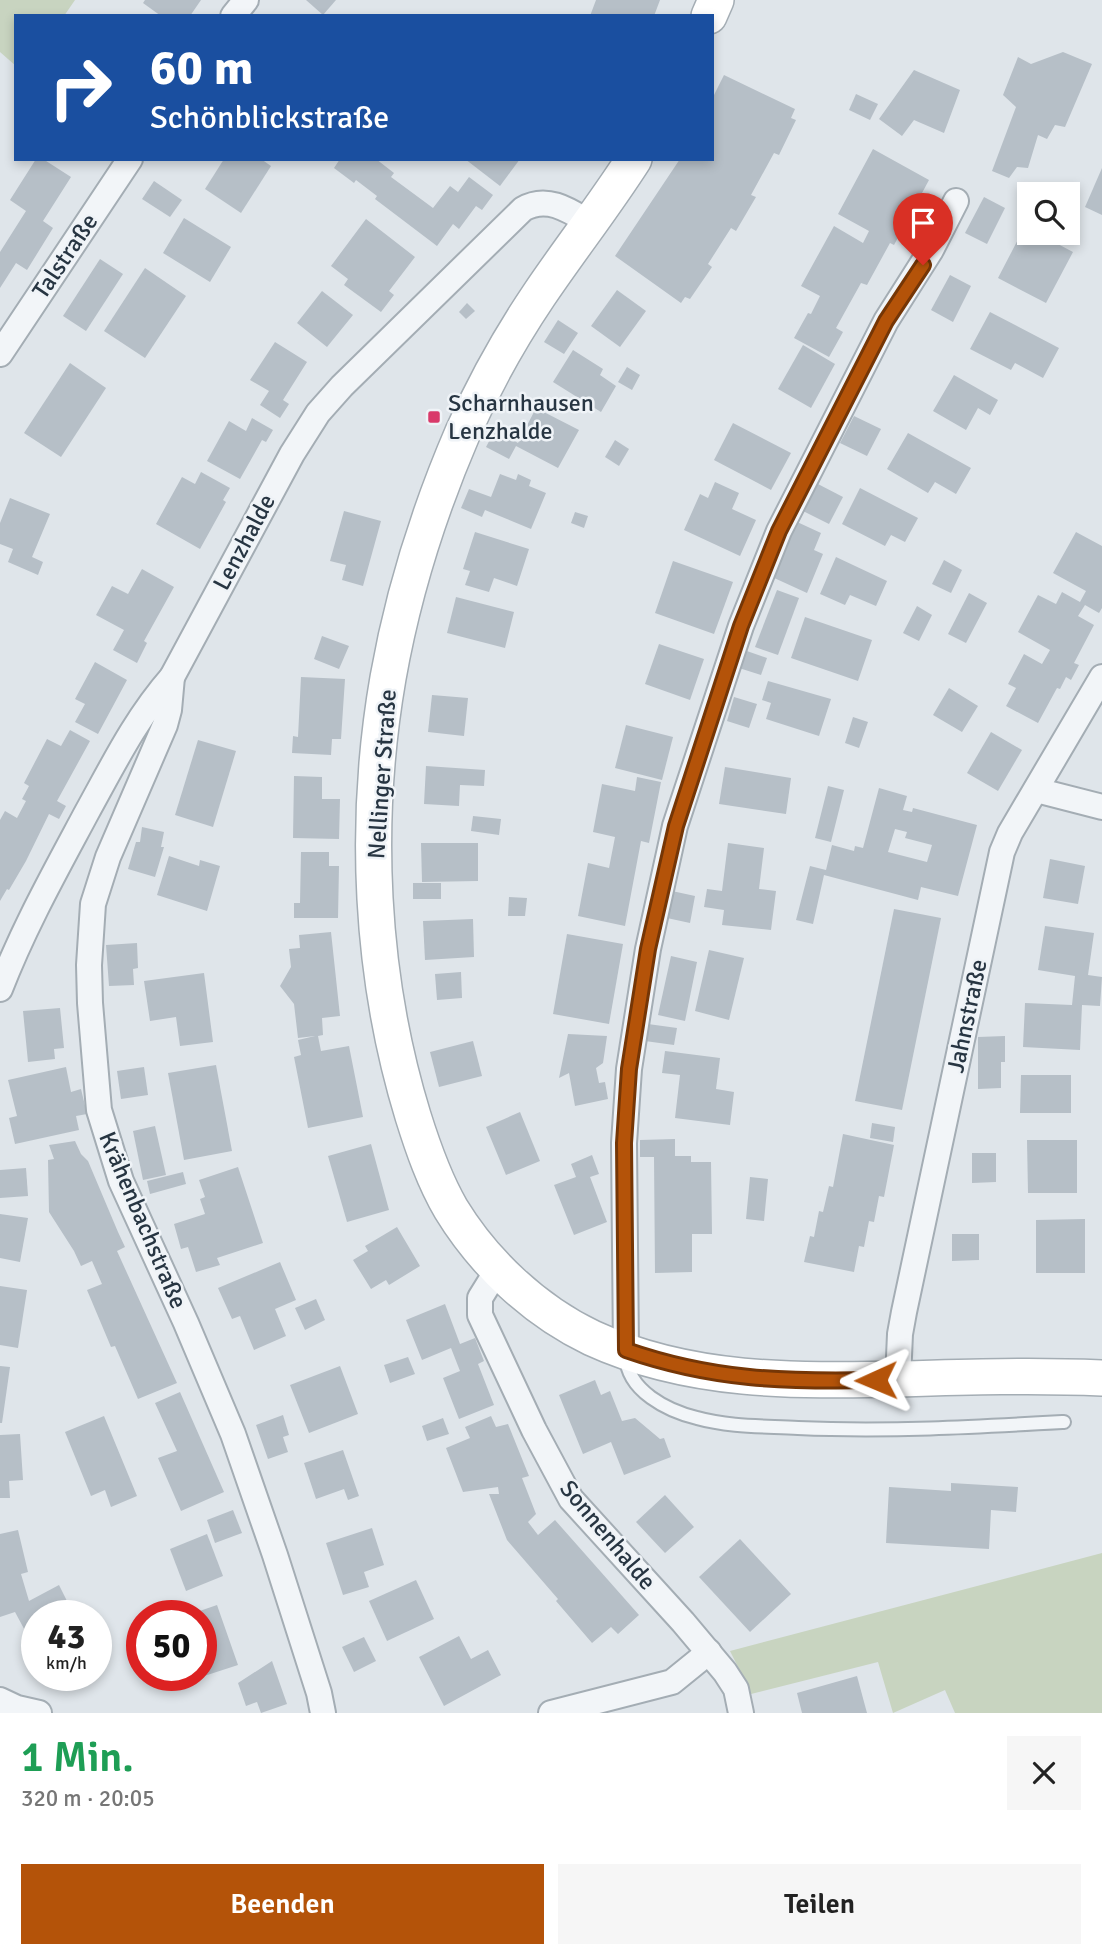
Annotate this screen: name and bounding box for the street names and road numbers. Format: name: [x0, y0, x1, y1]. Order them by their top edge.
street label: Talstraße: [26, 208, 104, 304]
street label: Lenzhalde: [206, 489, 282, 595]
street label: Nellinger Straße: [361, 688, 403, 860]
street label: Jahnstraße: [940, 957, 994, 1075]
street label: Krähenbachstraße: [92, 1127, 194, 1313]
street label: Sonnenhalde: [553, 1474, 663, 1596]

